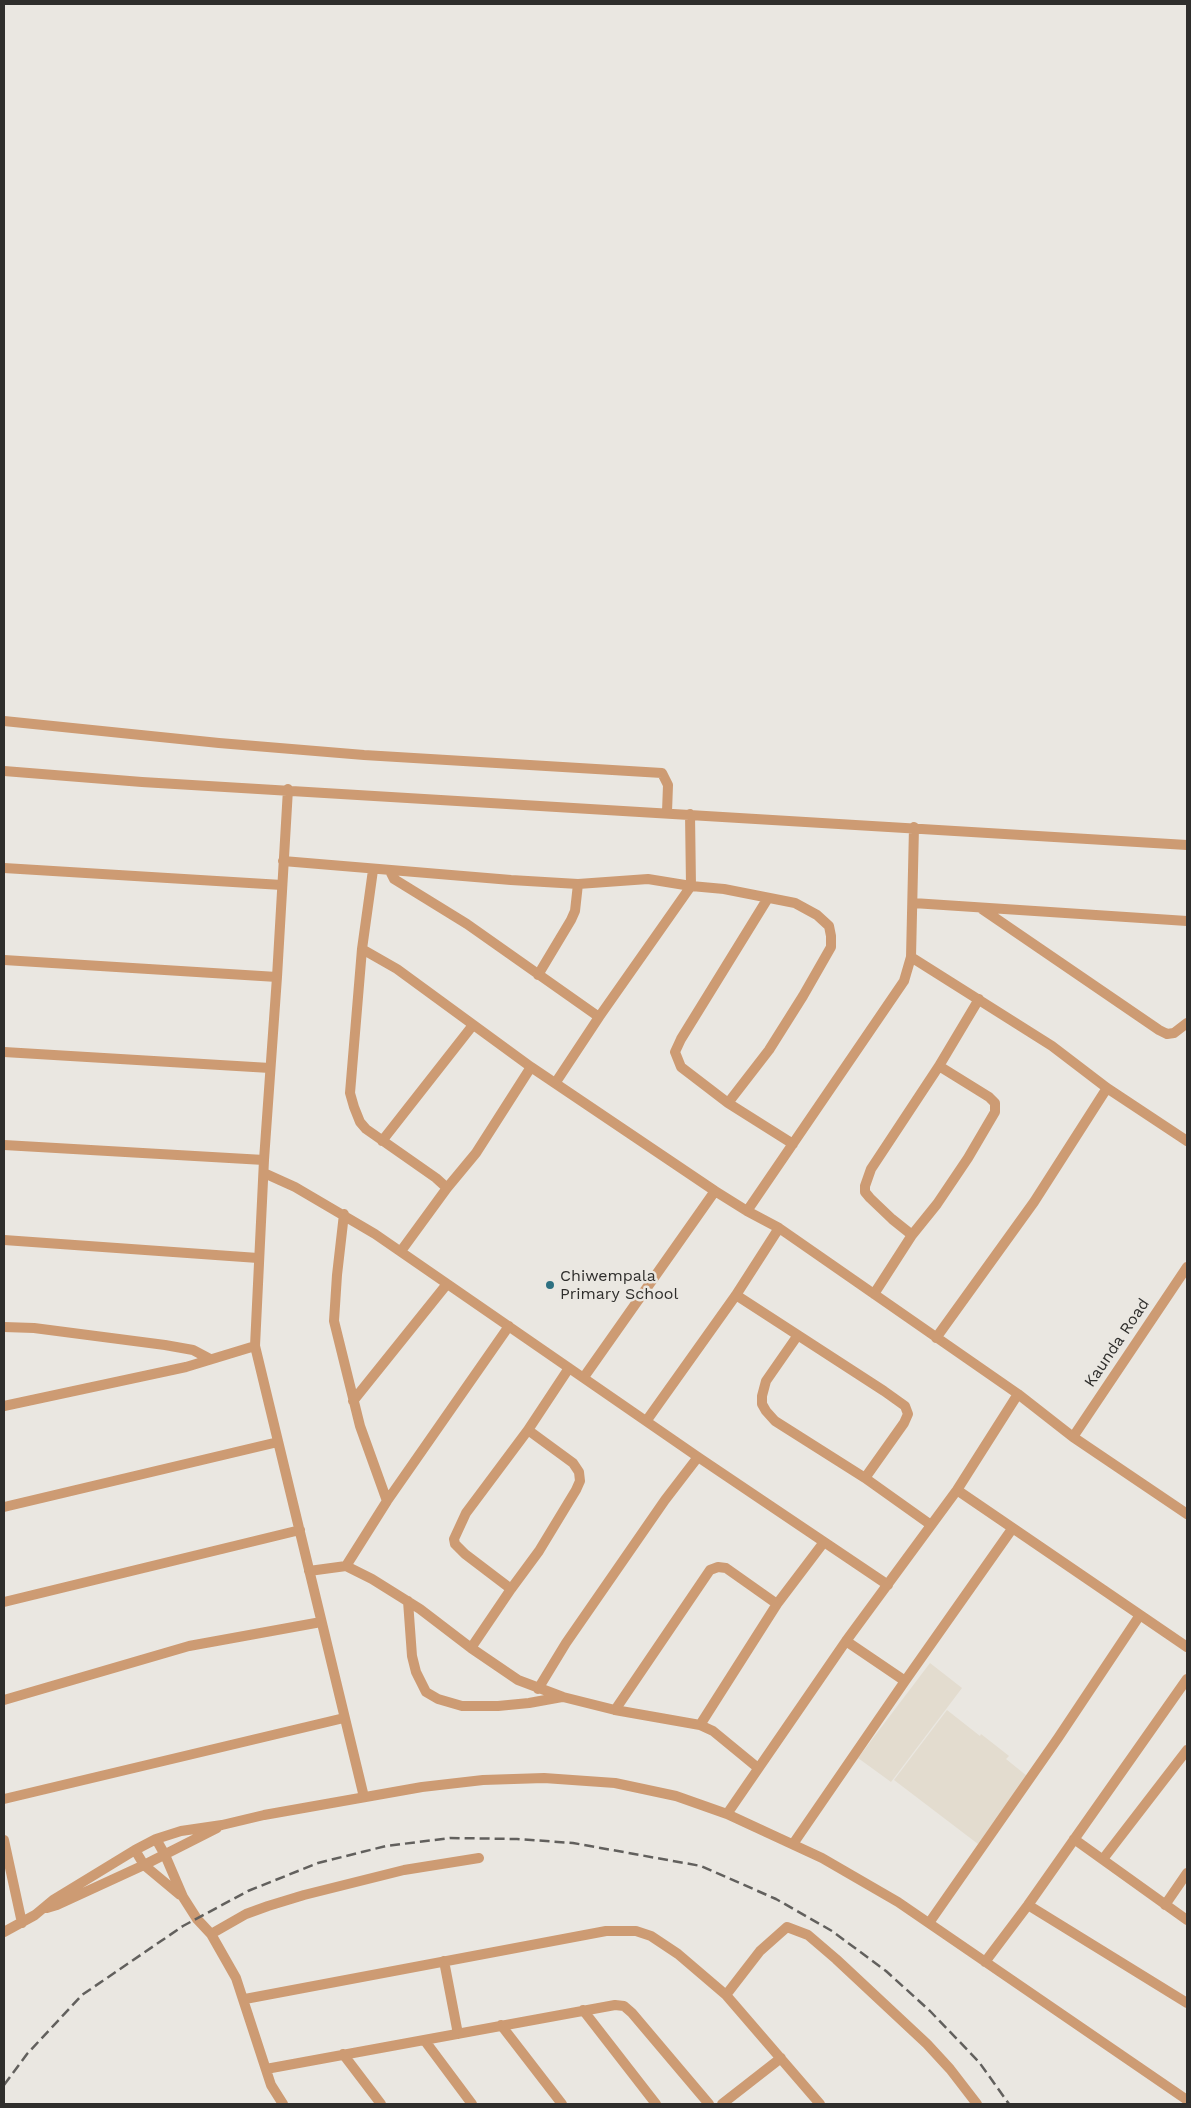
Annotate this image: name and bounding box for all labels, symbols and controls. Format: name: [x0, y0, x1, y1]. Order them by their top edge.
place label: Chiwempala Primary School: [560, 1266, 678, 1304]
marker: Chiwempala Primary School: [544, 1279, 556, 1291]
street label: Kaunda Road: [1080, 1295, 1154, 1391]

